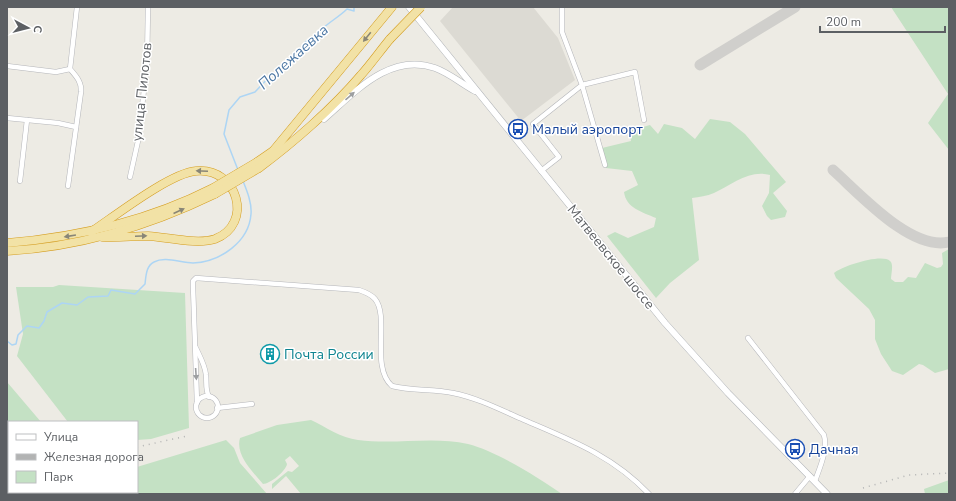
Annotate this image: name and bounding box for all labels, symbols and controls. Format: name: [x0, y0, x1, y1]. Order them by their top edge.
north arrow: [8, 8, 48, 48]
scale bar: [820, 8, 945, 34]
text: 200 m: [826, 14, 861, 30]
water label: Полежаевка: [253, 20, 333, 94]
text: С: [29, 25, 45, 34]
one-way arrow: [363, 32, 372, 43]
street label: улица Пилотов: [127, 41, 157, 142]
one-way arrow: [345, 92, 355, 101]
bus stop icon: Малый аэропорт: [507, 118, 529, 140]
place label: Малый аэропорт: [532, 120, 644, 139]
one-way arrow: [195, 168, 208, 174]
street label: Матвеевское шоссе: [563, 201, 659, 313]
one-way arrow: [173, 208, 185, 214]
one-way arrow: [64, 233, 76, 239]
one-way arrow: [135, 233, 147, 240]
building icon: Почта России: [259, 343, 281, 365]
place label: Почта России: [284, 345, 374, 364]
one-way arrow: [192, 368, 199, 380]
legend: [8, 421, 138, 493]
text: Улица: [43, 429, 78, 445]
bus stop icon: Дачная: [784, 438, 806, 460]
place label: Дачная: [809, 440, 858, 459]
text: Железная дорога: [44, 449, 144, 465]
text: Парк: [44, 469, 74, 485]

